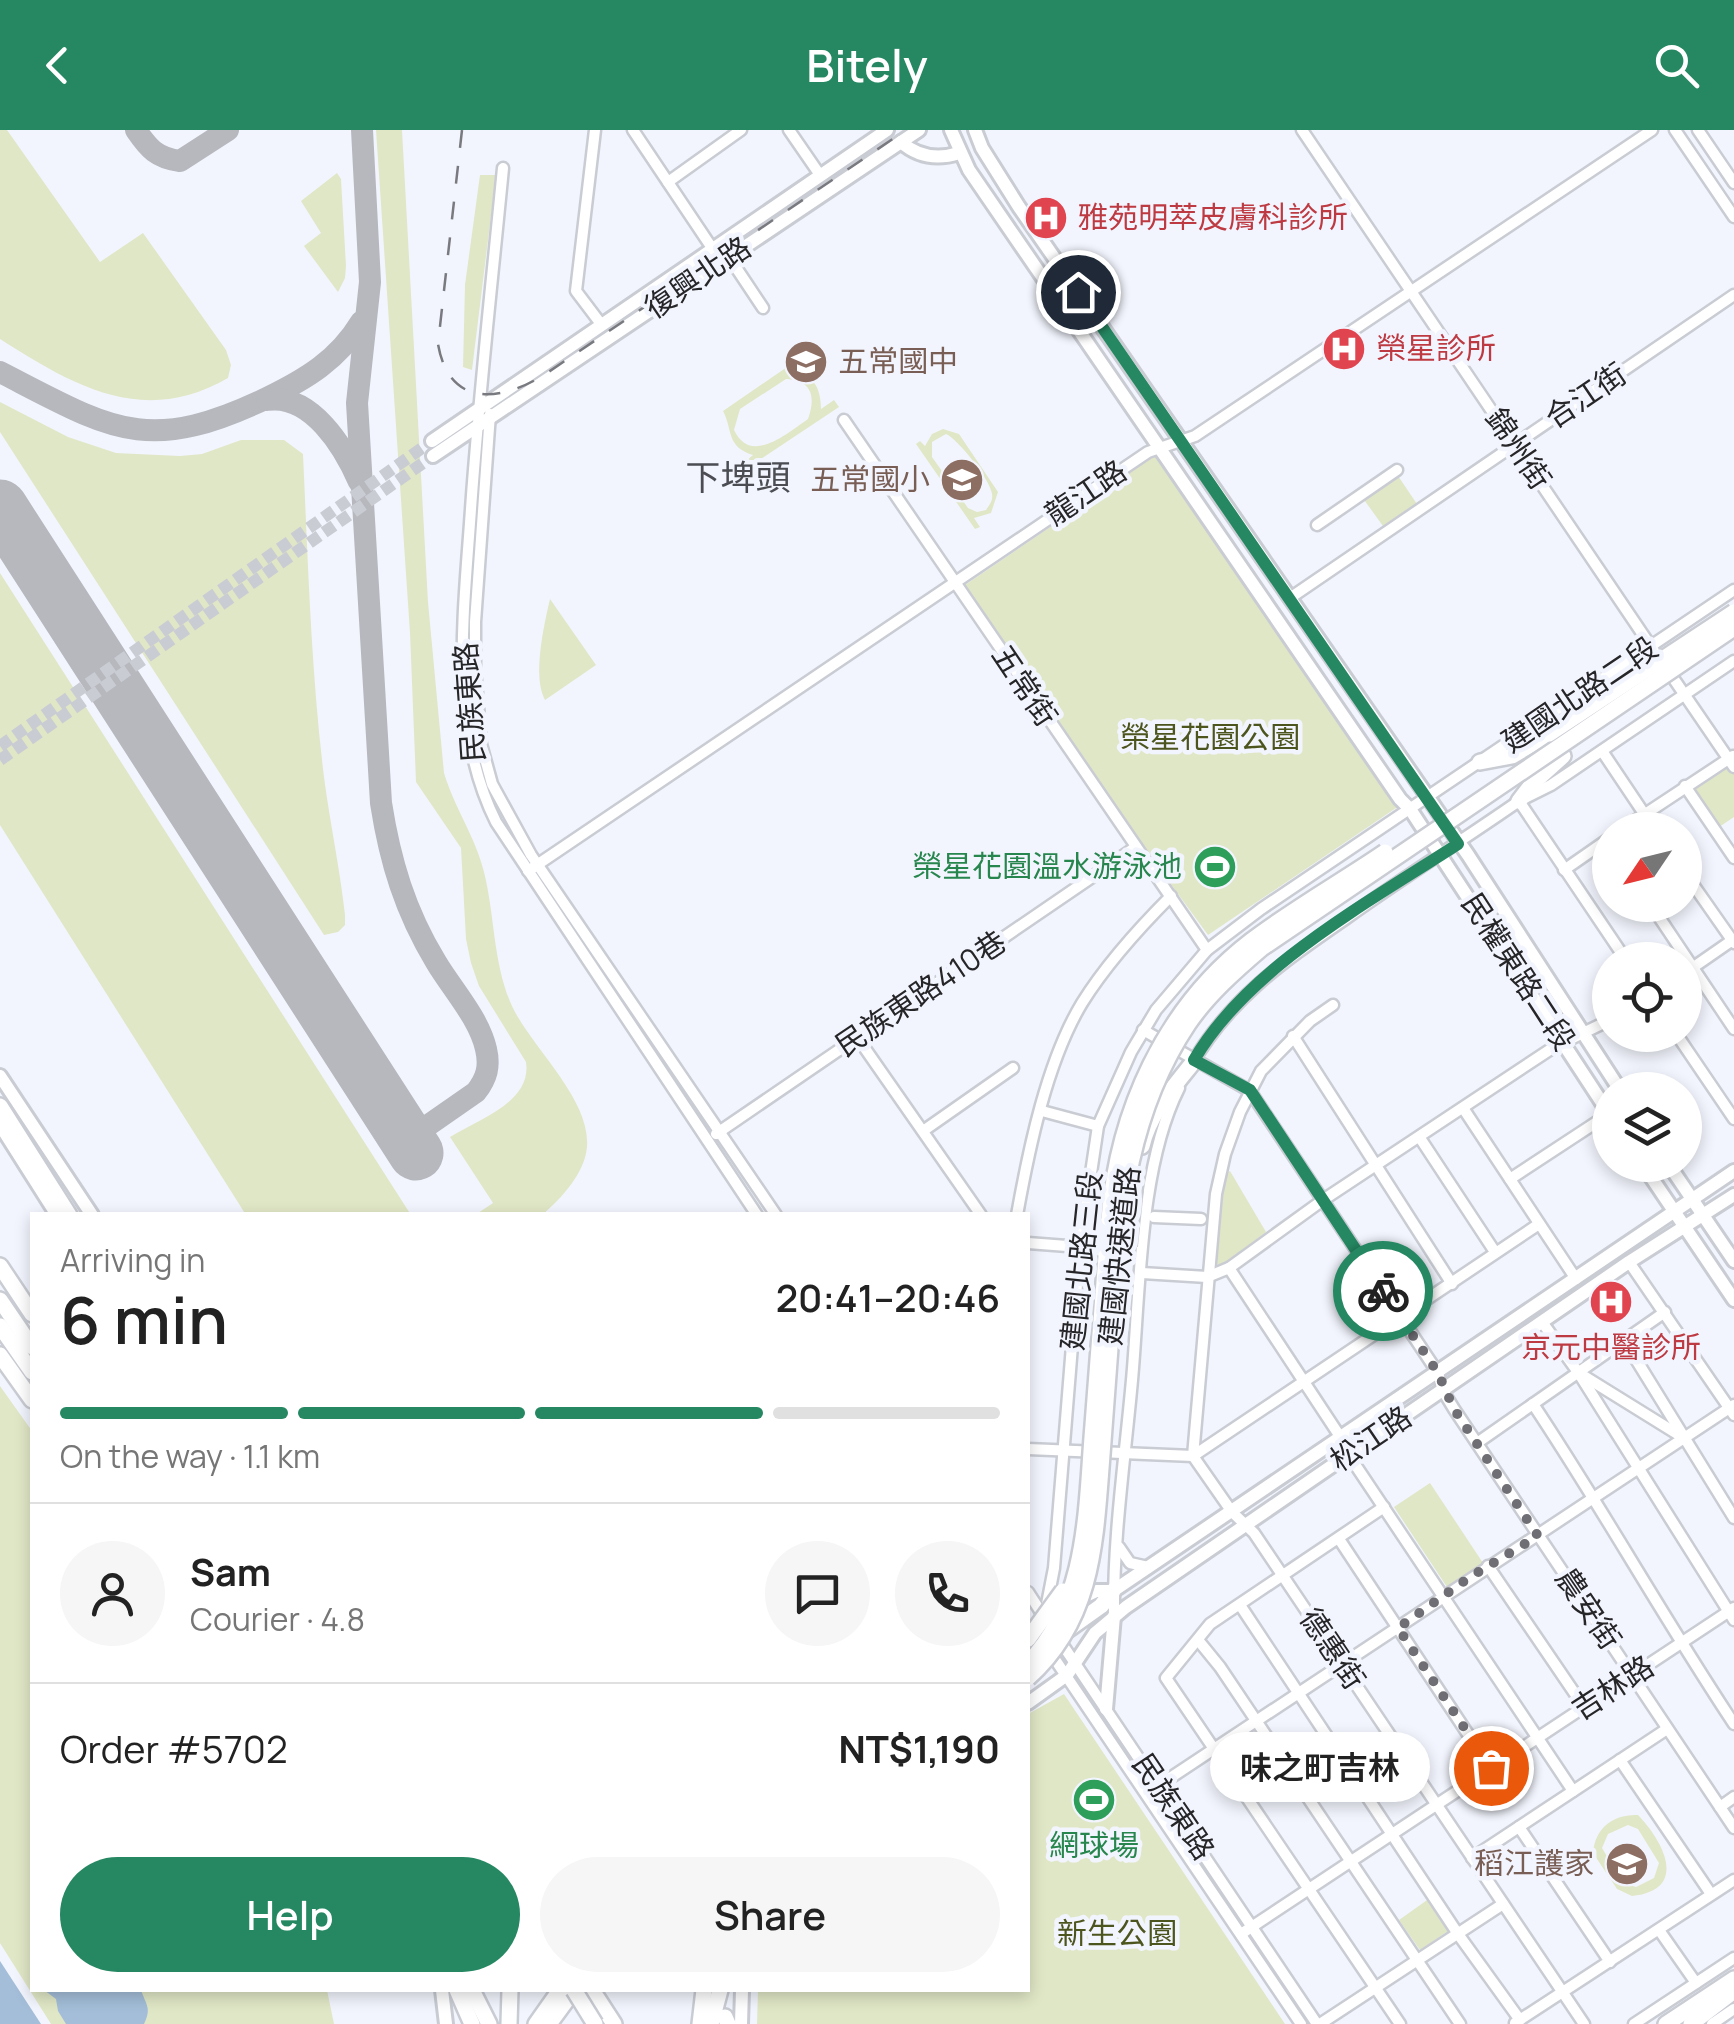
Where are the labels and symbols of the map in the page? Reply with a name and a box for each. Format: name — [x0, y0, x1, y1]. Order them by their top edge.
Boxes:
hospital icon: 雅苑明萃皮膚科診所 — [1023, 195, 1069, 241]
place label: 雅苑明萃皮膚科診所 — [1078, 196, 1348, 237]
street label: 復興北路 — [636, 226, 758, 327]
pin — [1036, 250, 1121, 335]
hospital icon: 榮星診所 — [1321, 326, 1367, 372]
place label: 榮星診所 — [1376, 327, 1496, 368]
school or university icon: 五常國中 — [783, 339, 829, 385]
place label: 五常國中 — [838, 340, 958, 381]
street label: 合江街 — [1536, 353, 1634, 437]
street label: 錦州街 — [1477, 399, 1561, 497]
street label: 龍江路 — [1036, 450, 1134, 534]
district label: 下埤頭 — [685, 453, 791, 501]
school or university icon: 五常國小 — [939, 457, 985, 503]
place label: 五常國小 — [810, 458, 930, 499]
street label: 建國北路二段 — [1493, 626, 1665, 761]
street label: 五常街 — [983, 636, 1067, 734]
street label: 民族東路 — [444, 641, 493, 763]
park label: 榮星花園公園 — [1120, 716, 1300, 757]
north arrow — [1592, 812, 1702, 922]
sports icon: 榮星花園溫水游泳池 — [1192, 844, 1238, 890]
place label: 榮星花園溫水游泳池 — [912, 845, 1182, 886]
street label: 民權東路二段 — [1453, 885, 1585, 1058]
street label: 民族東路410巷 — [827, 920, 1014, 1065]
street label: 建國快速道路 — [1089, 1164, 1148, 1347]
street label: 建國北路三段 — [1051, 1169, 1110, 1352]
courier — [1333, 1241, 1433, 1341]
hospital icon: 京元中醫診所 — [1588, 1279, 1634, 1325]
place label: 京元中醫診所 — [1521, 1326, 1701, 1367]
street label: 松江路 — [1321, 1396, 1419, 1480]
street label: 農安街 — [1547, 1559, 1631, 1657]
street label: 德惠街 — [1291, 1599, 1375, 1697]
street label: 吉林路 — [1563, 1645, 1661, 1728]
pin — [1449, 1726, 1534, 1811]
callout: 味之町吉林 — [1211, 1733, 1431, 1803]
street label: 民族東路 — [1124, 1745, 1225, 1867]
sports icon: 網球場 — [1071, 1777, 1117, 1823]
place label: 網球場 — [1049, 1824, 1139, 1865]
school or university icon: 稻江護家 — [1604, 1841, 1650, 1887]
place label: 稻江護家 — [1474, 1842, 1594, 1883]
park label: 新生公園 — [1057, 1912, 1177, 1953]

